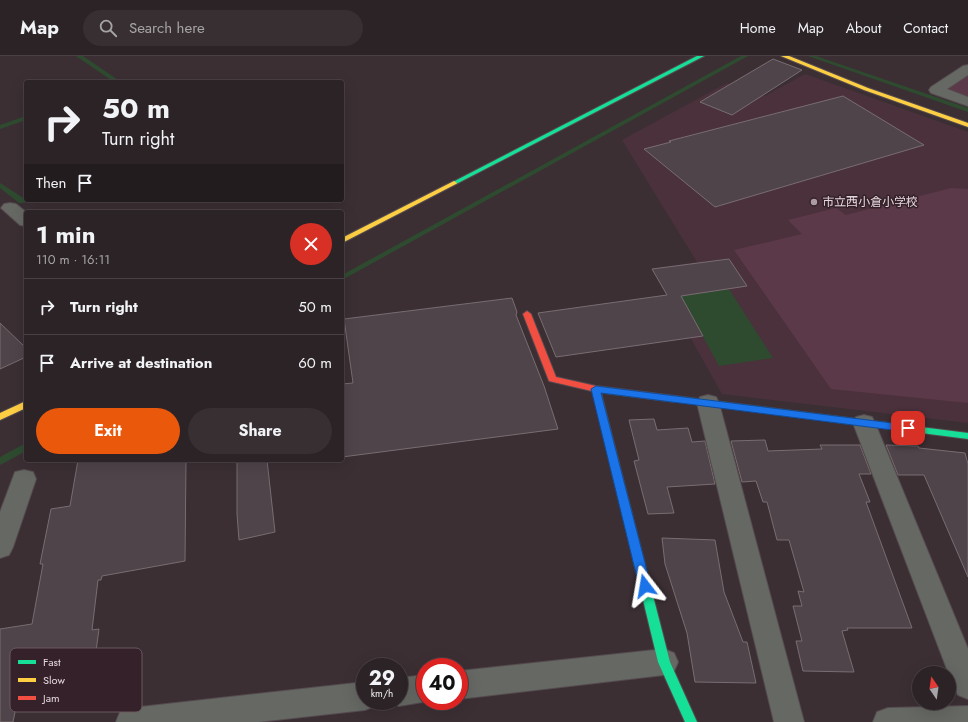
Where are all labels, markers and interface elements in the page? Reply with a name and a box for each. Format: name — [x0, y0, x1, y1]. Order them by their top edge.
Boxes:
search box — [83, 10, 363, 46]
text: Map — [20, 14, 59, 41]
icon: search — [97, 17, 119, 39]
text: Search here — [129, 17, 205, 39]
text: Home — [740, 18, 776, 38]
text: Map — [798, 18, 824, 38]
text: About — [846, 18, 881, 38]
text: Contact — [903, 18, 948, 38]
text: 50 m — [102, 88, 170, 129]
icon: right — [36, 96, 88, 148]
text: Turn right — [102, 126, 174, 152]
text: Then — [36, 172, 66, 194]
icon: arrive — [74, 172, 96, 194]
place label: 市立西小倉小学校 — [822, 193, 918, 211]
marker: 市立西小倉小学校 — [809, 197, 819, 207]
text: 1 min — [36, 217, 96, 252]
button: close — [290, 223, 332, 265]
text: 110 m · 16:11 — [36, 250, 110, 269]
icon: right — [36, 296, 58, 318]
text: Turn right — [70, 296, 138, 318]
text: 50 m — [298, 296, 332, 318]
icon: arrive — [36, 352, 58, 374]
text: Arrive at destination — [70, 352, 212, 374]
text: 60 m — [298, 352, 332, 374]
button: Exit — [36, 408, 180, 454]
button: Share — [188, 408, 332, 454]
pin — [891, 411, 925, 445]
icon: arrive — [897, 417, 919, 439]
position arrow — [624, 565, 666, 607]
legend — [10, 648, 142, 712]
text: Fast — [43, 654, 61, 670]
speed limit sign: 40 — [416, 658, 468, 710]
text: 29 — [369, 664, 395, 693]
north arrow — [912, 666, 956, 710]
map controls — [912, 666, 956, 710]
text: Slow — [43, 672, 65, 688]
text: km/h — [371, 686, 393, 701]
text: Jam — [41, 690, 60, 706]

